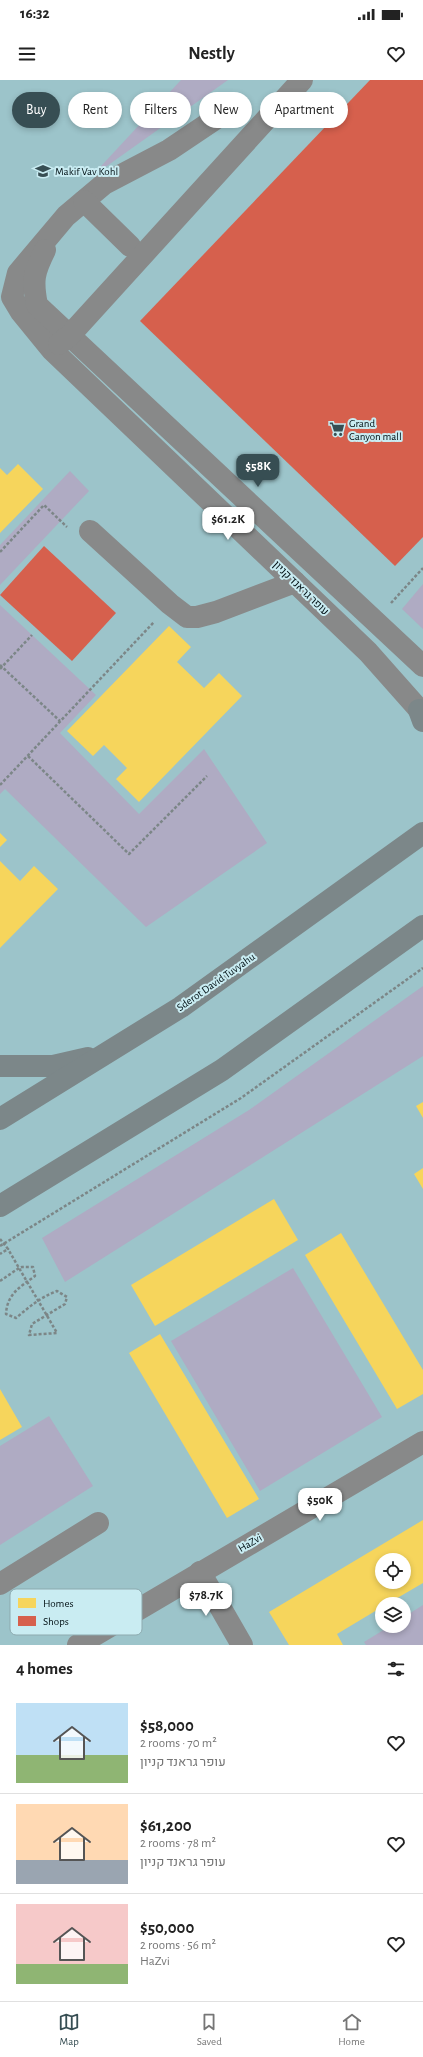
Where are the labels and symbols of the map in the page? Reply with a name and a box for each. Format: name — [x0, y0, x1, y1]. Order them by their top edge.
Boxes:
school or university icon: Makif Vav Kohl — [34, 162, 52, 180]
place label: Makif Vav Kohl — [55, 166, 118, 177]
place label: Grand Canyon mall — [349, 418, 402, 442]
supermarket icon: Grand Canyon mall — [328, 420, 346, 438]
pin: $58K — [234, 454, 282, 488]
pin: $61.2K — [195, 507, 261, 541]
street label: עופר גראנד קניון — [271, 559, 331, 617]
street label: Sderot David Tuvyahu — [175, 951, 257, 1013]
pin: $50K — [296, 1488, 344, 1522]
street label: HaZvi — [236, 1532, 264, 1554]
pin: $78.7K — [173, 1583, 239, 1617]
legend — [10, 1589, 142, 1635]
text: Homes — [43, 1598, 74, 1609]
text: Shops — [43, 1616, 69, 1627]

